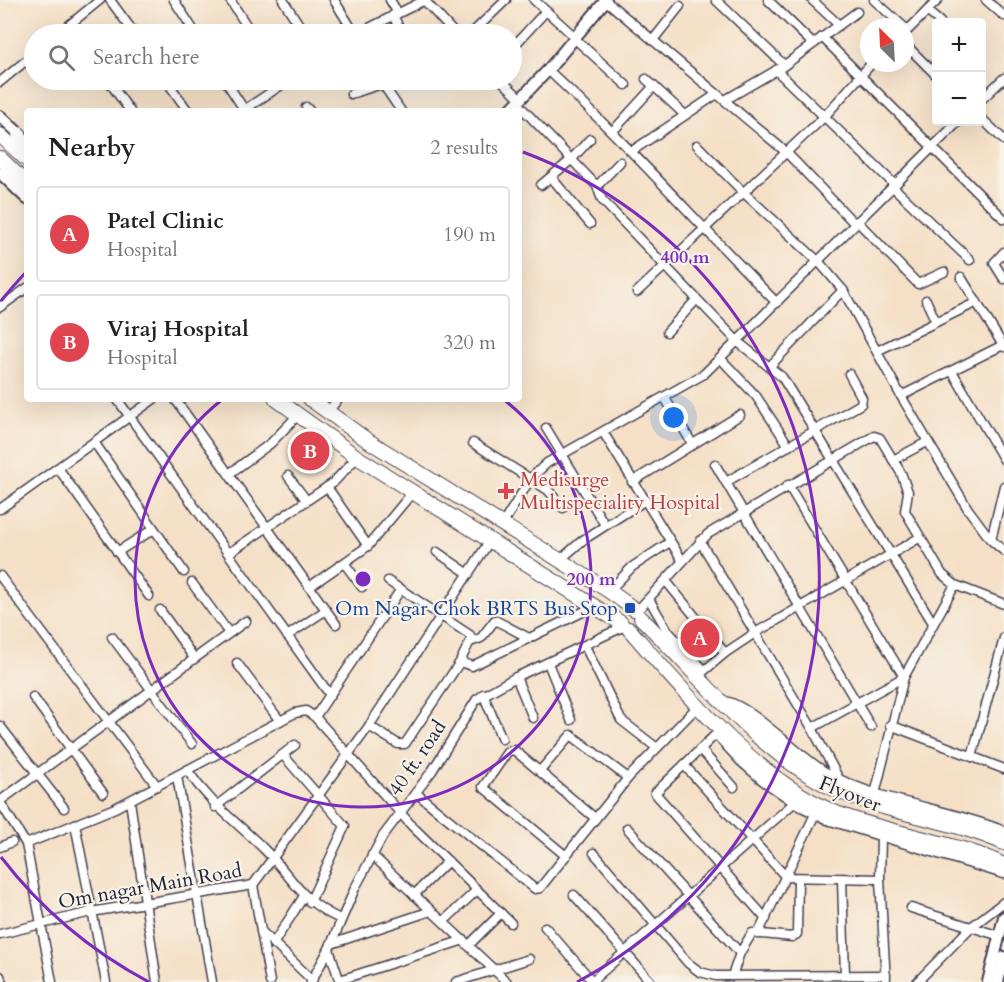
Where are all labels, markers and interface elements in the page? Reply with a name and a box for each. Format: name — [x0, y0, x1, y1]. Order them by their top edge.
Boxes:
north arrow — [860, 18, 914, 72]
map controls — [932, 18, 986, 126]
button: + — [932, 18, 986, 72]
search box — [24, 24, 522, 90]
icon: search — [45, 41, 78, 74]
text: Search here — [93, 42, 200, 72]
button: − — [932, 72, 986, 126]
text: Nearby — [48, 130, 136, 165]
text: 2 results — [430, 134, 498, 161]
text: Patel Clinic — [107, 206, 224, 236]
text: A — [62, 221, 77, 248]
text: 190 m — [443, 221, 496, 248]
text: Hospital — [107, 236, 178, 263]
text: 400 m — [660, 245, 710, 270]
text: Viraj Hospital — [107, 314, 249, 344]
text: B — [62, 329, 77, 356]
text: 320 m — [443, 329, 496, 356]
text: Hospital — [107, 344, 178, 371]
your location — [659, 403, 688, 432]
pin: B — [290, 428, 330, 474]
place label: Medisurge Multispeciality Hospital — [520, 466, 720, 516]
marker: Medisurge Multispeciality Hospital — [497, 482, 515, 500]
text: 200 m — [566, 567, 616, 592]
centre of rings — [353, 569, 373, 589]
place label: Om Nagar Chok BRTS Bus Stop — [335, 595, 618, 622]
marker: Om Nagar Chok BRTS Bus Stop — [623, 601, 637, 615]
pin: A — [680, 616, 720, 660]
street label: 40 ft. road — [382, 714, 452, 801]
street label: Flyover — [815, 769, 886, 819]
street label: Om nagar Main Road — [56, 857, 244, 915]

